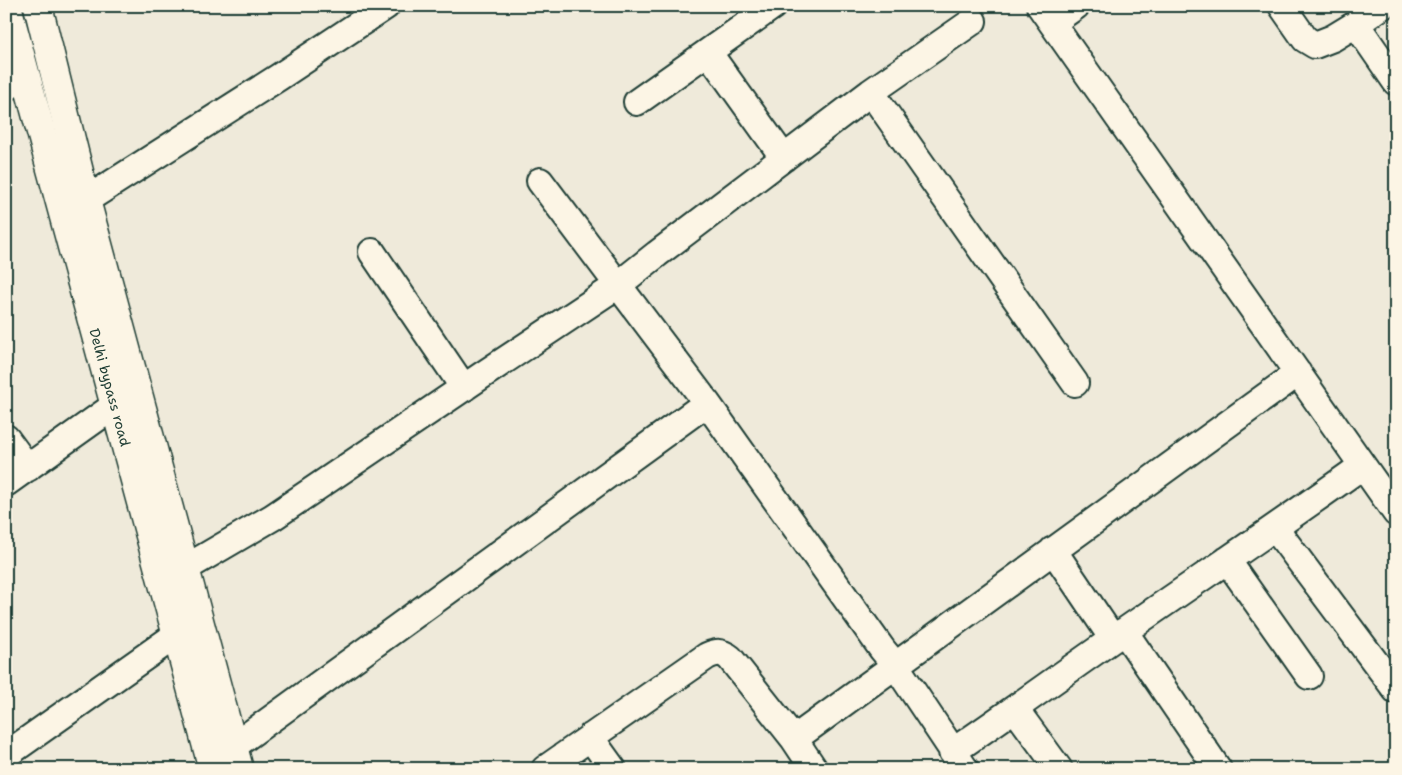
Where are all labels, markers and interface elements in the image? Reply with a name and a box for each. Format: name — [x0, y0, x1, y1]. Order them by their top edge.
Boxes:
street label: Delhi bypass road — [85, 326, 135, 448]

